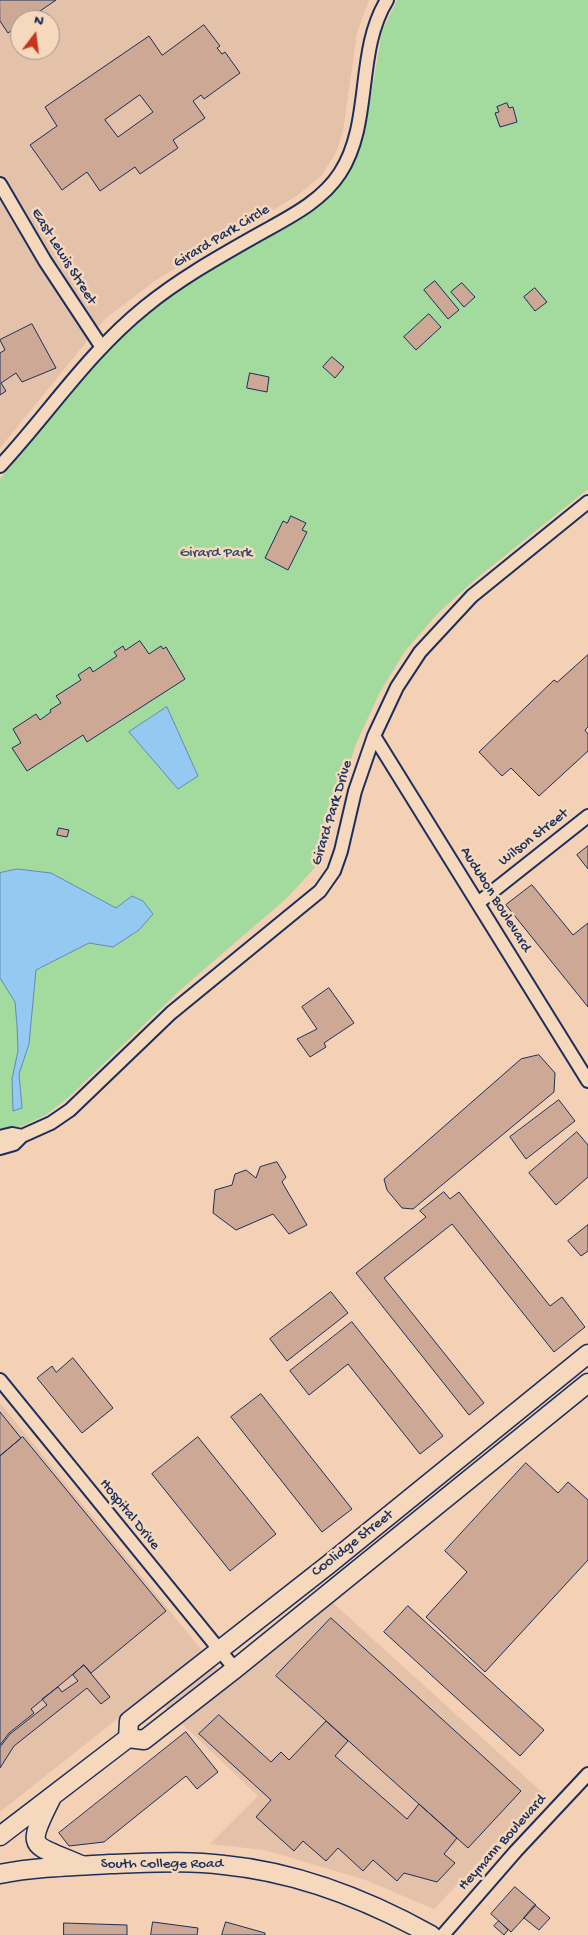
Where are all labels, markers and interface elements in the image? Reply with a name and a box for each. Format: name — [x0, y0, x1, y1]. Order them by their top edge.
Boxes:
north arrow — [10, 10, 60, 60]
text: N — [32, 12, 45, 30]
street label: Girard Park Circle — [171, 201, 273, 273]
street label: East Lewis Street — [26, 206, 100, 308]
park label: Girard Park — [180, 545, 252, 563]
street label: Girard Park Drive — [308, 758, 358, 868]
street label: Wilson Street — [496, 805, 572, 871]
street label: Audubon Boulevard — [455, 844, 535, 956]
street label: Hospital Drive — [95, 1476, 163, 1554]
street label: Coolidge Street — [309, 1506, 397, 1582]
street label: Heymann Boulevard — [455, 1791, 551, 1895]
street label: South College Road — [101, 1856, 223, 1874]

